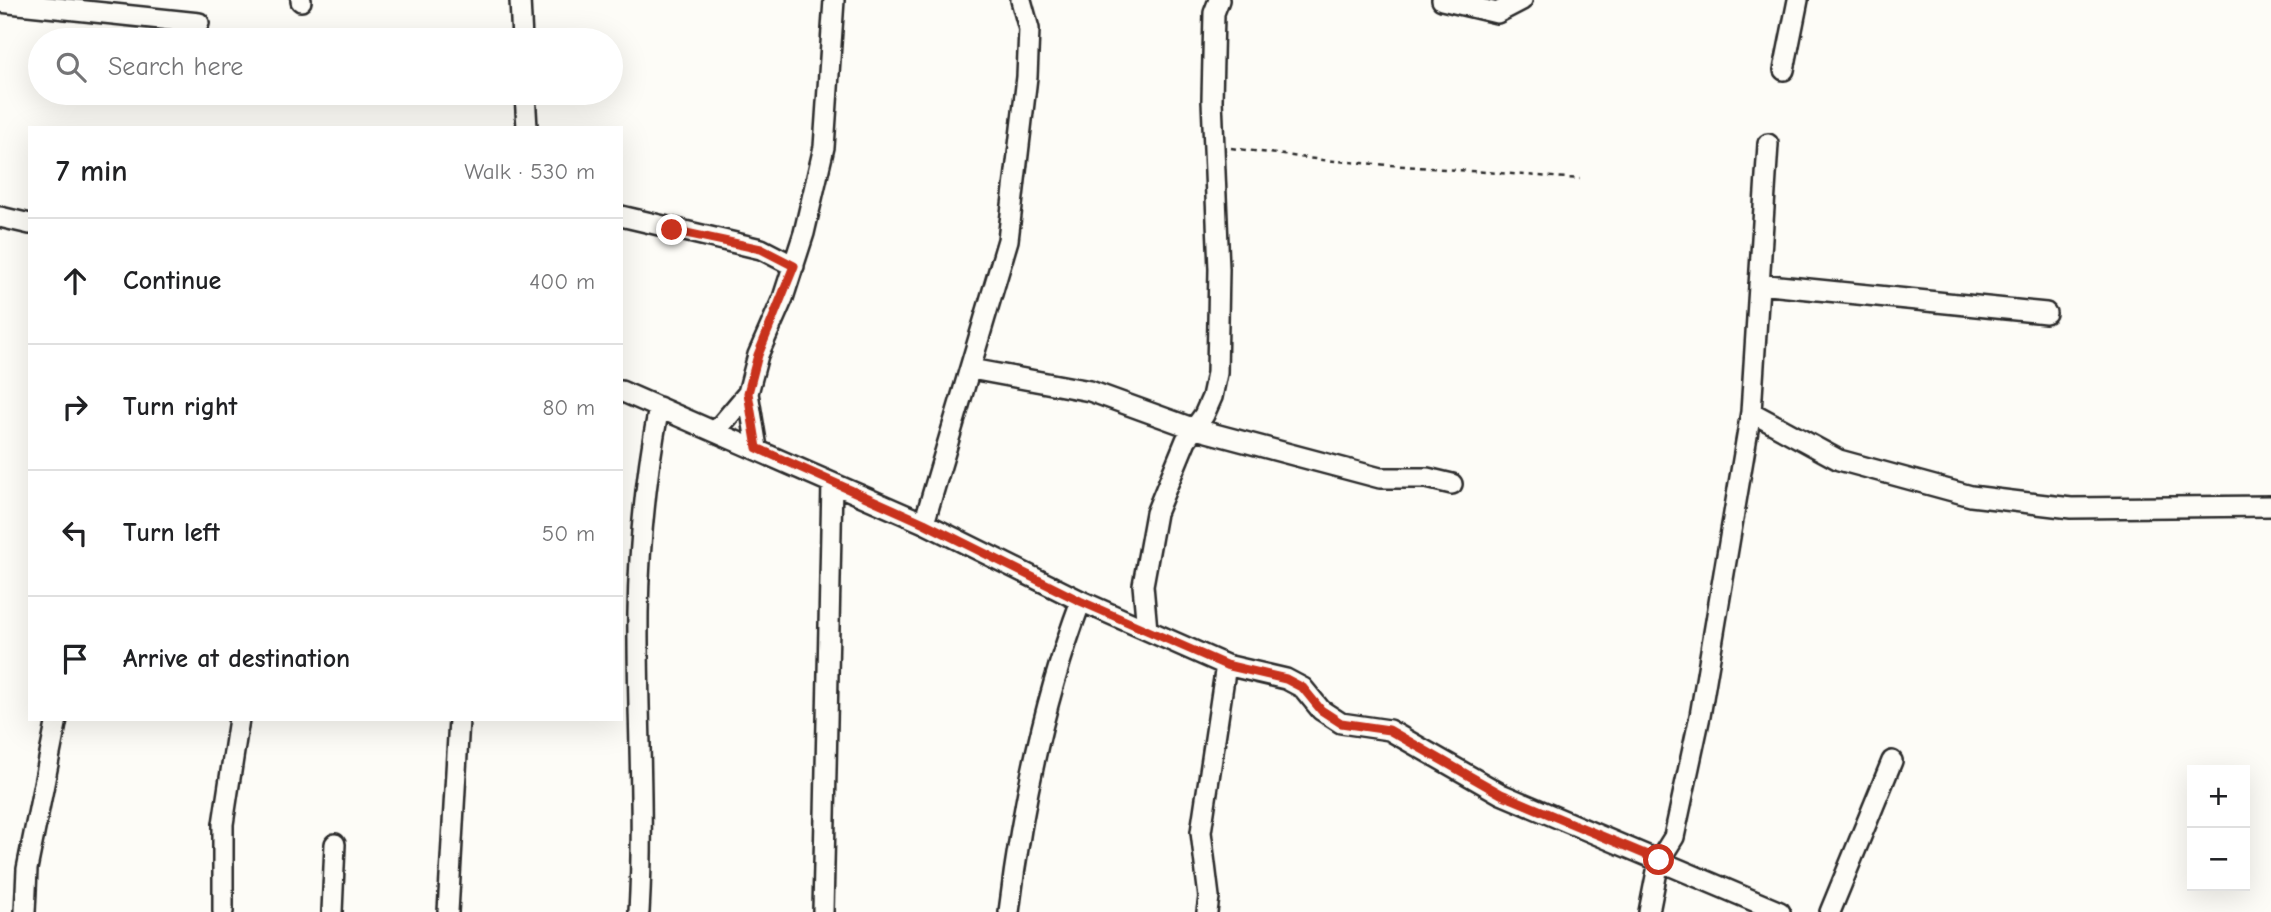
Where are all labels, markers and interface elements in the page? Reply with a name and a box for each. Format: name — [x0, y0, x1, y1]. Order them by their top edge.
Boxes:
search box — [28, 28, 623, 105]
icon: search — [52, 48, 90, 86]
text: Search here — [108, 52, 243, 82]
text: 7 min — [56, 154, 128, 189]
text: Walk · 530 m — [464, 158, 595, 185]
route end — [656, 214, 687, 245]
icon: ahead — [56, 262, 94, 300]
text: Continue — [123, 266, 221, 296]
text: 400 m — [529, 268, 595, 295]
icon: right — [56, 388, 94, 426]
text: Turn right — [123, 392, 237, 422]
text: 80 m — [542, 394, 595, 421]
icon: left — [56, 514, 94, 552]
text: Turn left — [123, 518, 220, 548]
text: 50 m — [542, 520, 595, 547]
icon: arrive — [56, 640, 94, 678]
text: Arrive at destination — [123, 644, 350, 674]
map controls — [2187, 765, 2250, 891]
button: + — [2187, 765, 2250, 828]
button: − — [2187, 828, 2250, 891]
route start — [1643, 844, 1674, 875]

